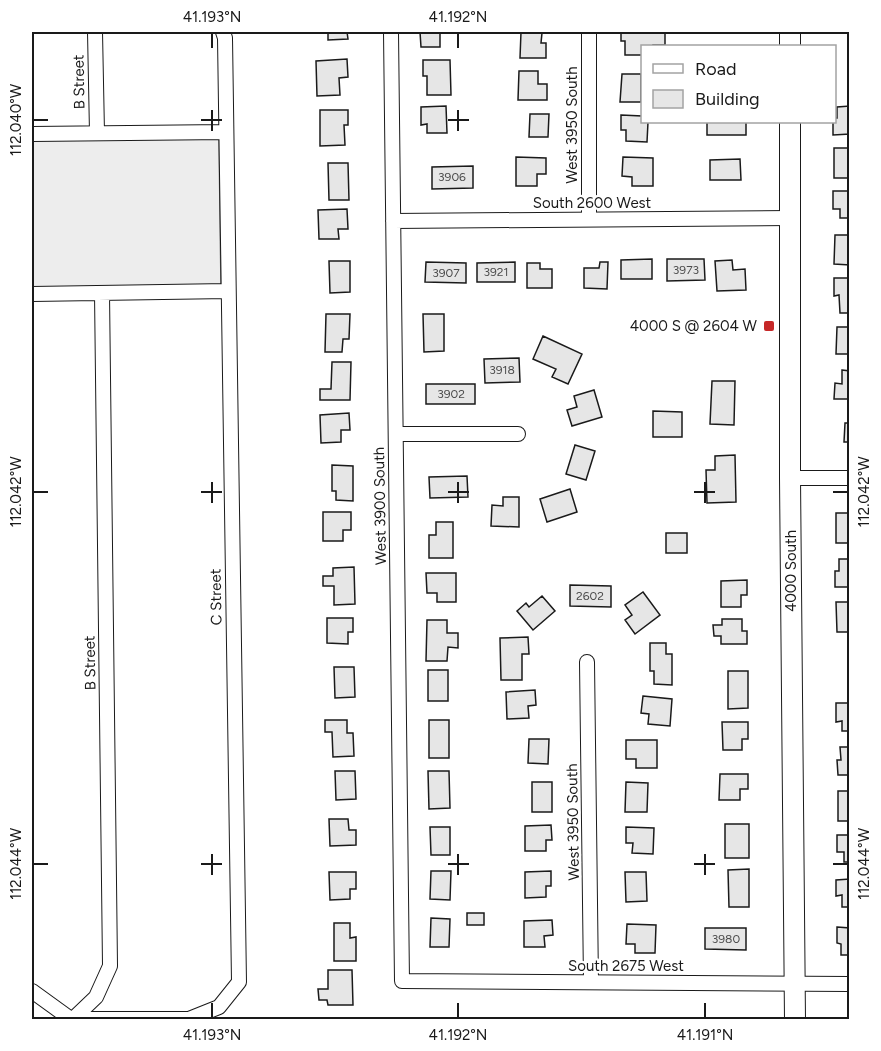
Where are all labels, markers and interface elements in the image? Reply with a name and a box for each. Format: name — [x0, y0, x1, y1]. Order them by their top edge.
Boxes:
text: 41.193°N — [183, 8, 241, 26]
text: 41.192°N — [429, 8, 487, 26]
legend — [641, 45, 836, 123]
street label: B Street — [70, 54, 88, 110]
text: Road — [695, 58, 736, 80]
street label: West 3950 South — [563, 66, 581, 184]
text: 112.040°W — [7, 83, 25, 156]
text: Building — [695, 88, 760, 110]
house number: 3906 — [438, 170, 466, 184]
street label: South 2600 West — [533, 194, 652, 212]
house number: 3973 — [673, 263, 699, 277]
house number: 3921 — [484, 265, 508, 279]
house number: 3907 — [432, 266, 460, 280]
place label: 4000 S @ 2604 W — [630, 317, 758, 335]
marker: 4000 S @ 2604 W — [762, 319, 776, 333]
house number: 3918 — [489, 363, 515, 377]
house number: 3902 — [437, 387, 465, 401]
street label: West 3900 South — [370, 447, 390, 565]
text: 112.042°W — [7, 456, 25, 528]
text: 112.042°W — [855, 456, 873, 528]
street label: 4000 South — [782, 530, 800, 612]
street label: C Street — [207, 568, 225, 625]
house number: 2602 — [576, 589, 604, 603]
street label: B Street — [81, 635, 99, 691]
street label: West 3950 South — [563, 763, 583, 881]
text: 112.044°W — [7, 827, 25, 900]
text: 112.044°W — [855, 827, 873, 900]
house number: 3980 — [712, 932, 740, 946]
street label: South 2675 West — [568, 957, 684, 975]
text: 41.193°N — [183, 1026, 241, 1044]
text: 41.192°N — [429, 1026, 487, 1044]
text: 41.191°N — [677, 1026, 733, 1044]

